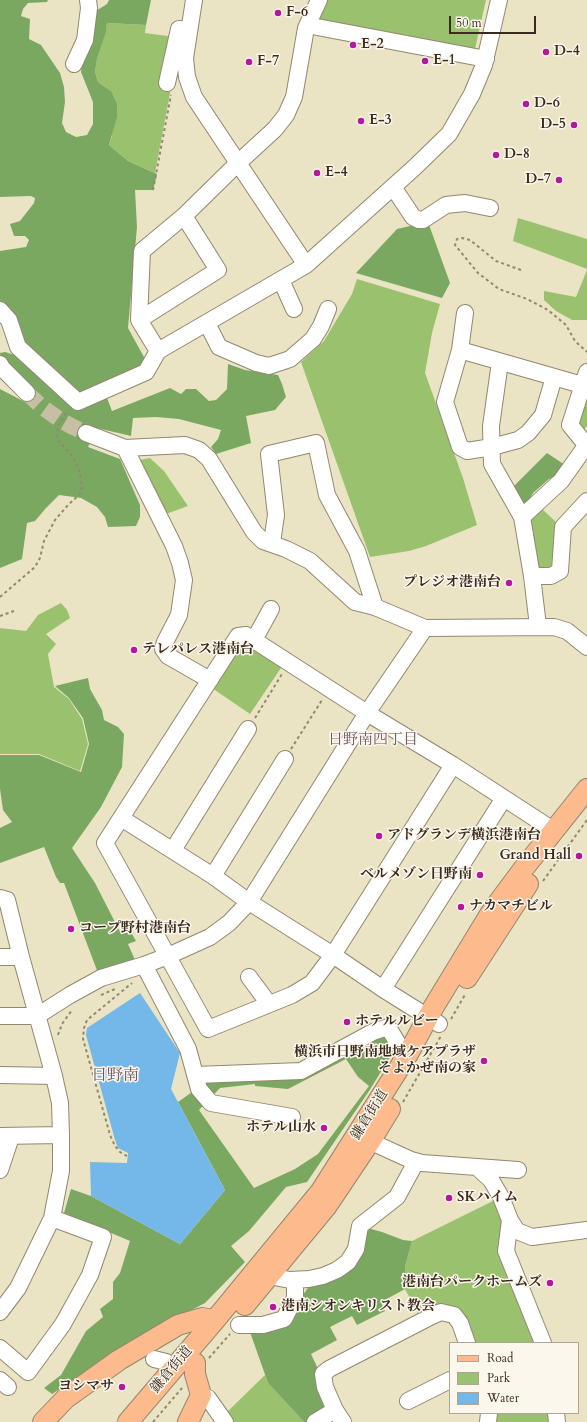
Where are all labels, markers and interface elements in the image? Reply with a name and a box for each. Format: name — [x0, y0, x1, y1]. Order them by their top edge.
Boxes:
place label: F-6 — [286, 5, 308, 21]
marker: F-6 — [273, 8, 283, 18]
scale bar — [451, 8, 538, 34]
text: 50 m — [456, 15, 482, 31]
place label: E-2 — [361, 37, 384, 53]
marker: E-2 — [348, 40, 358, 50]
place label: D-4 — [554, 44, 580, 60]
marker: D-4 — [541, 47, 551, 57]
place label: E-1 — [433, 53, 456, 69]
place label: F-7 — [257, 54, 279, 70]
marker: E-1 — [420, 56, 430, 66]
marker: F-7 — [244, 57, 254, 67]
place label: D-6 — [534, 96, 560, 112]
marker: D-6 — [521, 99, 531, 109]
place label: E-3 — [369, 113, 392, 129]
marker: E-3 — [356, 116, 366, 126]
place label: D-5 — [540, 117, 566, 133]
marker: D-5 — [569, 120, 579, 130]
place label: D-8 — [504, 147, 530, 163]
marker: D-8 — [491, 150, 501, 160]
place label: E-4 — [325, 165, 348, 181]
marker: E-4 — [312, 168, 322, 178]
place label: D-7 — [525, 172, 551, 188]
marker: D-7 — [554, 175, 564, 185]
place label: プレジオ港南台 — [403, 575, 501, 591]
marker: プレジオ港南台 — [504, 578, 514, 588]
place label: テレパレス港南台 — [142, 642, 254, 658]
marker: テレパレス港南台 — [129, 645, 139, 655]
district label: 日野南四丁目 — [328, 732, 418, 750]
place label: アドグランデ横浜港南台 — [387, 828, 541, 844]
marker: アドグランデ横浜港南台 — [374, 831, 384, 841]
place label: Grand Hall — [499, 848, 571, 864]
marker: Grand Hall — [574, 851, 584, 861]
place label: ベルメゾン日野南 — [360, 867, 472, 883]
marker: ベルメゾン日野南 — [475, 870, 485, 880]
place label: ナカマチビル — [469, 899, 553, 915]
marker: ナカマチビル — [456, 902, 466, 912]
place label: コープ野村港南台 — [79, 921, 191, 937]
marker: コープ野村港南台 — [66, 924, 76, 934]
place label: ホテルルビー — [355, 1014, 438, 1030]
marker: ホテルルビー — [342, 1017, 352, 1027]
place label: 横浜市日野南地域ケアプラザ そよかぜ南の家 — [294, 1045, 476, 1078]
marker: 横浜市日野南地域ケアプラザ そよかぜ南の家 — [479, 1056, 489, 1066]
district label: 日野南 — [91, 1066, 139, 1086]
street label: 鎌倉街道 — [348, 1087, 392, 1143]
place label: ホテル山水 — [246, 1120, 316, 1136]
marker: ホテル山水 — [319, 1123, 329, 1133]
place label: SKハイム — [457, 1190, 518, 1206]
marker: SKハイム — [444, 1193, 454, 1203]
place label: 港南台パークホームズ — [402, 1275, 542, 1291]
marker: 港南台パークホームズ — [545, 1278, 555, 1288]
place label: 港南シオンキリスト教会 — [281, 1299, 435, 1315]
marker: 港南シオンキリスト教会 — [268, 1302, 278, 1312]
legend — [449, 1342, 579, 1414]
street label: 鎌倉街道 — [148, 1343, 196, 1397]
text: Road — [487, 1350, 513, 1366]
text: Park — [487, 1370, 510, 1386]
place label: ヨシマサ — [58, 1379, 114, 1395]
marker: ヨシマサ — [117, 1382, 127, 1392]
text: Water — [487, 1390, 519, 1406]

